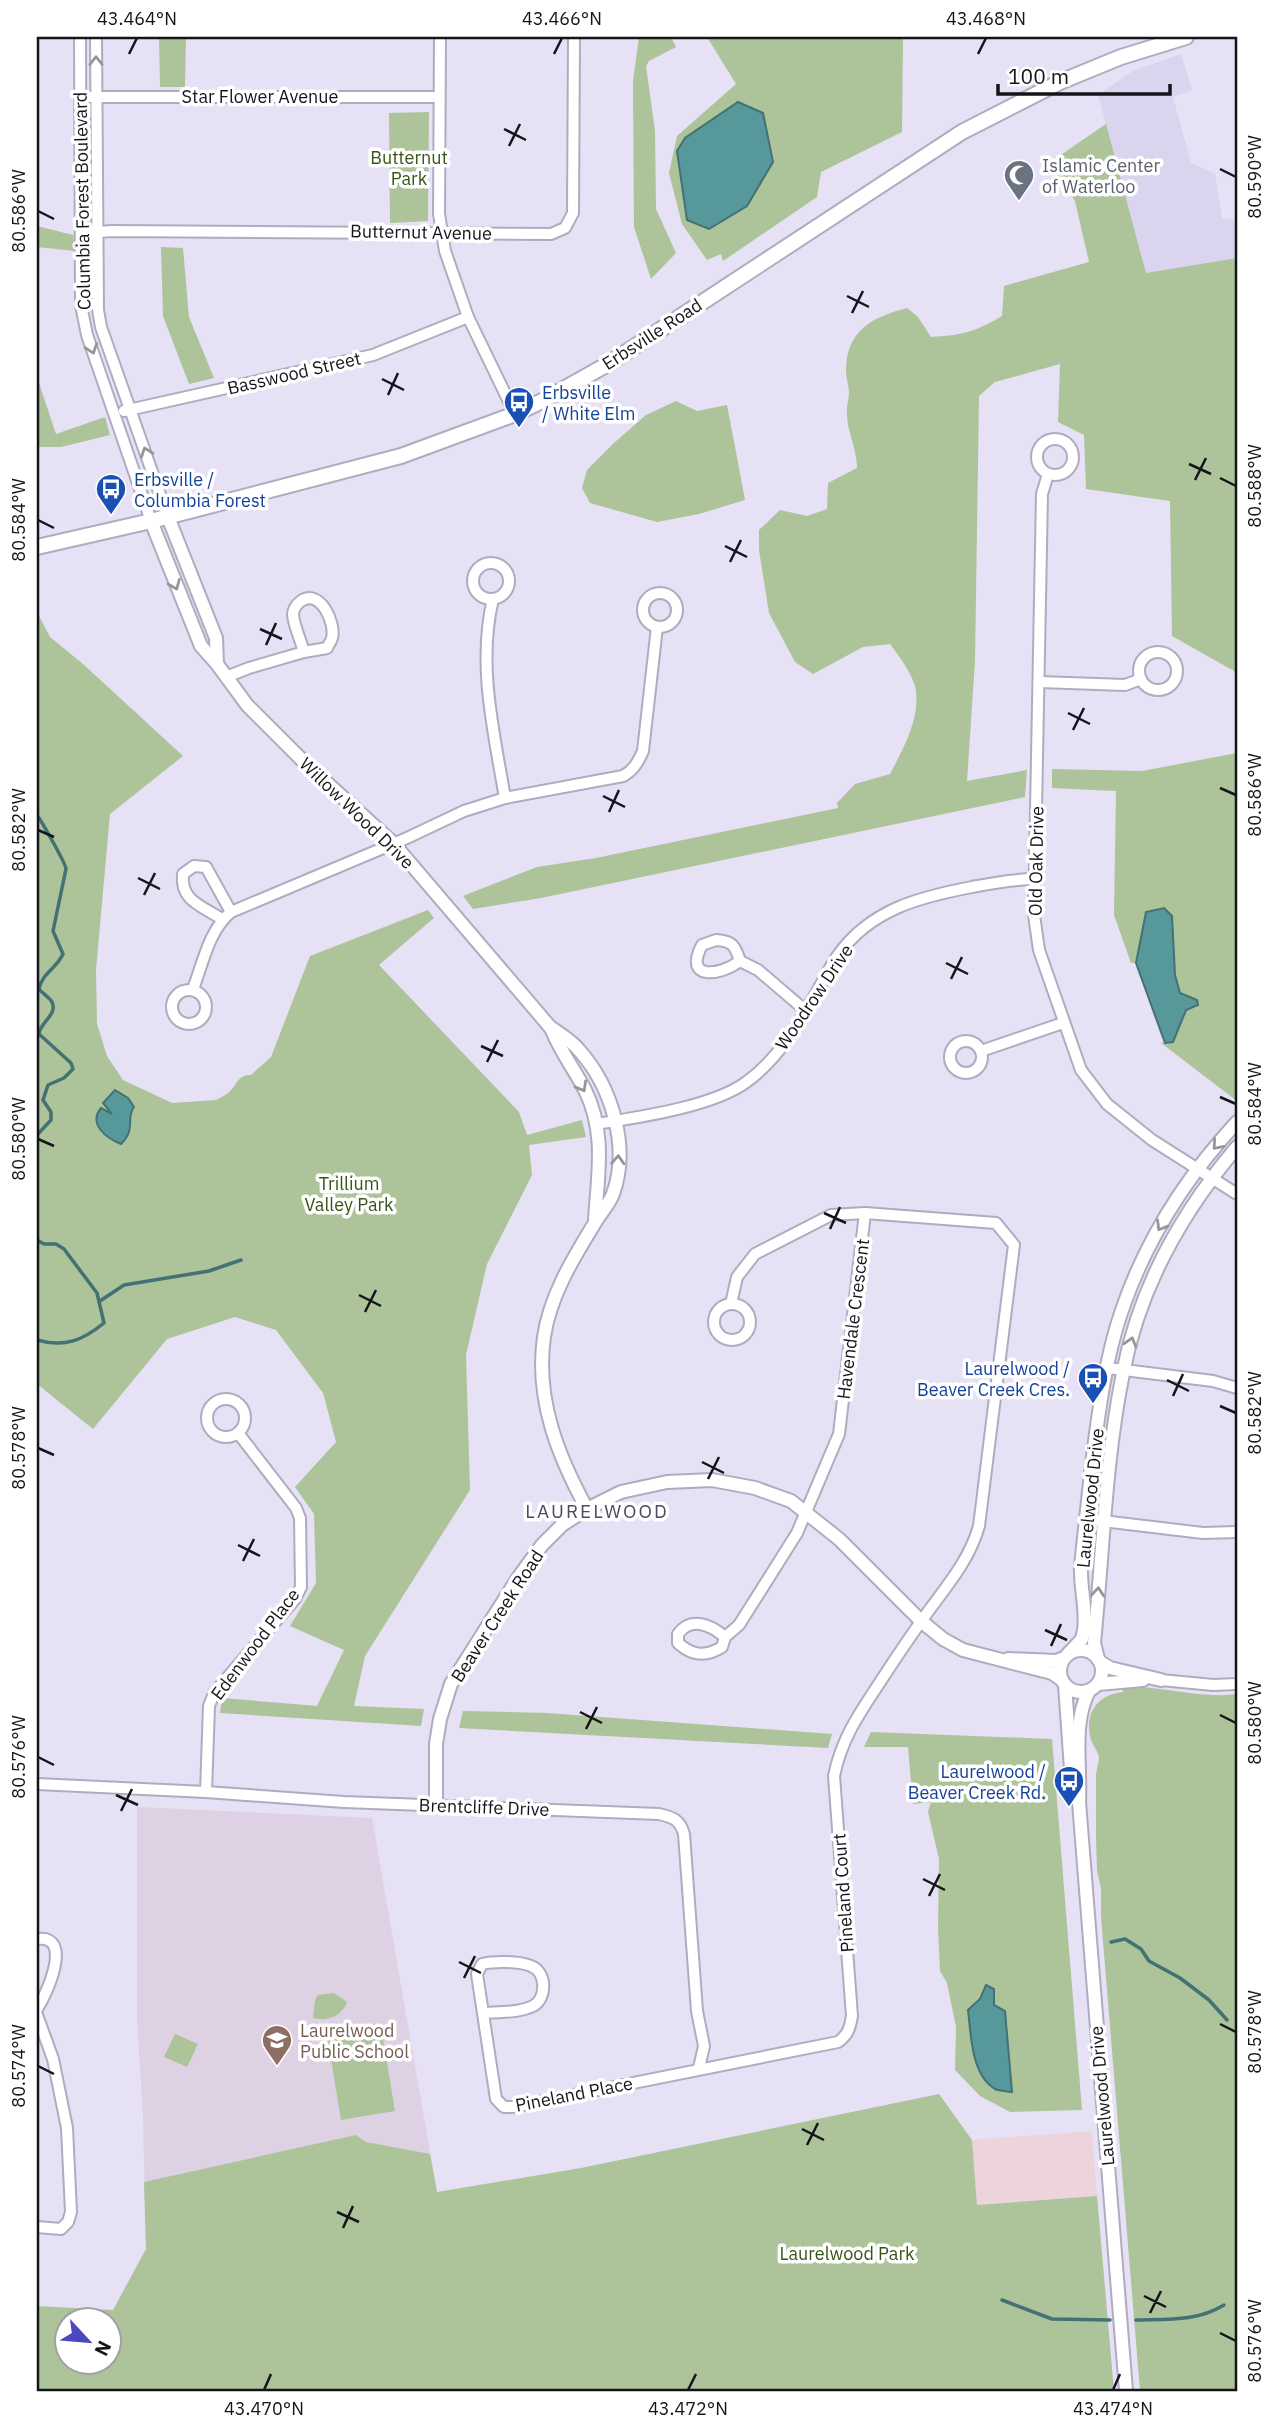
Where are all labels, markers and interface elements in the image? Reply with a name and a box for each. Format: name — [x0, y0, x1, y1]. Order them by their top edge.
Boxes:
text: 43.464°N — [97, 7, 177, 30]
text: 43.466°N — [522, 7, 602, 30]
text: 43.468°N — [946, 7, 1026, 30]
scale bar — [998, 52, 1169, 96]
one-way arrow — [88, 56, 104, 66]
text: 100 m — [1008, 62, 1069, 90]
street label: Star Flower Avenue — [182, 85, 338, 108]
street label: Columbia Forest Boulevard — [69, 92, 95, 310]
text: 80.590°W — [1243, 135, 1266, 219]
park label: Butternut Park — [370, 146, 448, 190]
place label: Islamic Center of Waterloo — [1042, 154, 1160, 198]
mosque icon: Islamic Center of Waterloo — [1002, 158, 1036, 202]
text: 80.586°W — [7, 169, 30, 253]
street label: Butternut Avenue — [350, 219, 492, 245]
street label: Erbsville Road — [598, 293, 706, 375]
one-way arrow — [84, 342, 98, 354]
street label: Basswood Street — [225, 346, 363, 400]
place label: Erbsville / White Elm — [542, 381, 635, 425]
bus stop icon: Erbsville / White Elm — [502, 385, 536, 429]
text: 80.588°W — [1243, 444, 1266, 528]
one-way arrow — [140, 447, 154, 459]
place label: Erbsville / Columbia Forest — [134, 468, 266, 512]
bus stop icon: Erbsville / Columbia Forest — [94, 472, 128, 516]
text: 80.584°W — [7, 478, 30, 562]
one-way arrow — [167, 578, 181, 590]
street label: Willow Wood Drive — [295, 752, 419, 874]
text: 80.586°W — [1243, 753, 1266, 837]
text: 80.582°W — [7, 788, 30, 872]
street label: Old Oak Drive — [1024, 806, 1048, 916]
street label: Woodrow Drive — [770, 940, 858, 1054]
text: 80.584°W — [1243, 1062, 1266, 1146]
one-way arrow — [574, 1080, 587, 1093]
text: 80.580°W — [7, 1097, 30, 1181]
one-way arrow — [1213, 1137, 1225, 1150]
one-way arrow — [610, 1154, 625, 1165]
park label: Trillium Valley Park — [304, 1172, 394, 1216]
one-way arrow — [1156, 1218, 1169, 1231]
street label: Havendale Crescent — [832, 1237, 874, 1401]
one-way arrow — [1123, 1336, 1137, 1348]
place label: Laurelwood / Beaver Creek Cres. — [917, 1357, 1070, 1401]
bus stop icon: Laurelwood / Beaver Creek Cres. — [1076, 1361, 1110, 1405]
text: 80.582°W — [1243, 1371, 1266, 1455]
text: 80.578°W — [7, 1406, 30, 1490]
street label: Laurelwood Drive — [1071, 1427, 1109, 1569]
district label: LAURELWOOD — [525, 1499, 669, 1523]
street label: Beaver Creek Road — [446, 1546, 548, 1686]
street label: Edenwood Place — [206, 1584, 304, 1704]
one-way arrow — [1090, 1586, 1105, 1597]
text: 80.580°W — [1243, 1681, 1266, 1765]
text: 80.576°W — [7, 1715, 30, 1799]
place label: Laurelwood / Beaver Creek Rd. — [908, 1760, 1046, 1804]
bus stop icon: Laurelwood / Beaver Creek Rd. — [1052, 1764, 1086, 1808]
street label: Brentcliffe Drive — [418, 1793, 550, 1821]
street label: Pineland Court — [827, 1833, 859, 1953]
text: 80.578°W — [1243, 1990, 1266, 2074]
place label: Laurelwood Public School — [300, 2019, 409, 2063]
school or university icon: Laurelwood Public School — [260, 2023, 294, 2067]
text: 80.574°W — [7, 2024, 30, 2108]
street label: Laurelwood Drive — [1084, 2025, 1120, 2167]
street label: Pineland Place — [513, 2071, 635, 2117]
park label: Laurelwood Park — [779, 2242, 915, 2265]
text: 80.576°W — [1243, 2299, 1266, 2383]
north arrow — [52, 2306, 122, 2376]
text: N — [89, 2337, 117, 2360]
text: 43.470°N — [224, 2397, 304, 2420]
text: 43.472°N — [648, 2397, 728, 2420]
text: 43.474°N — [1073, 2397, 1153, 2420]

